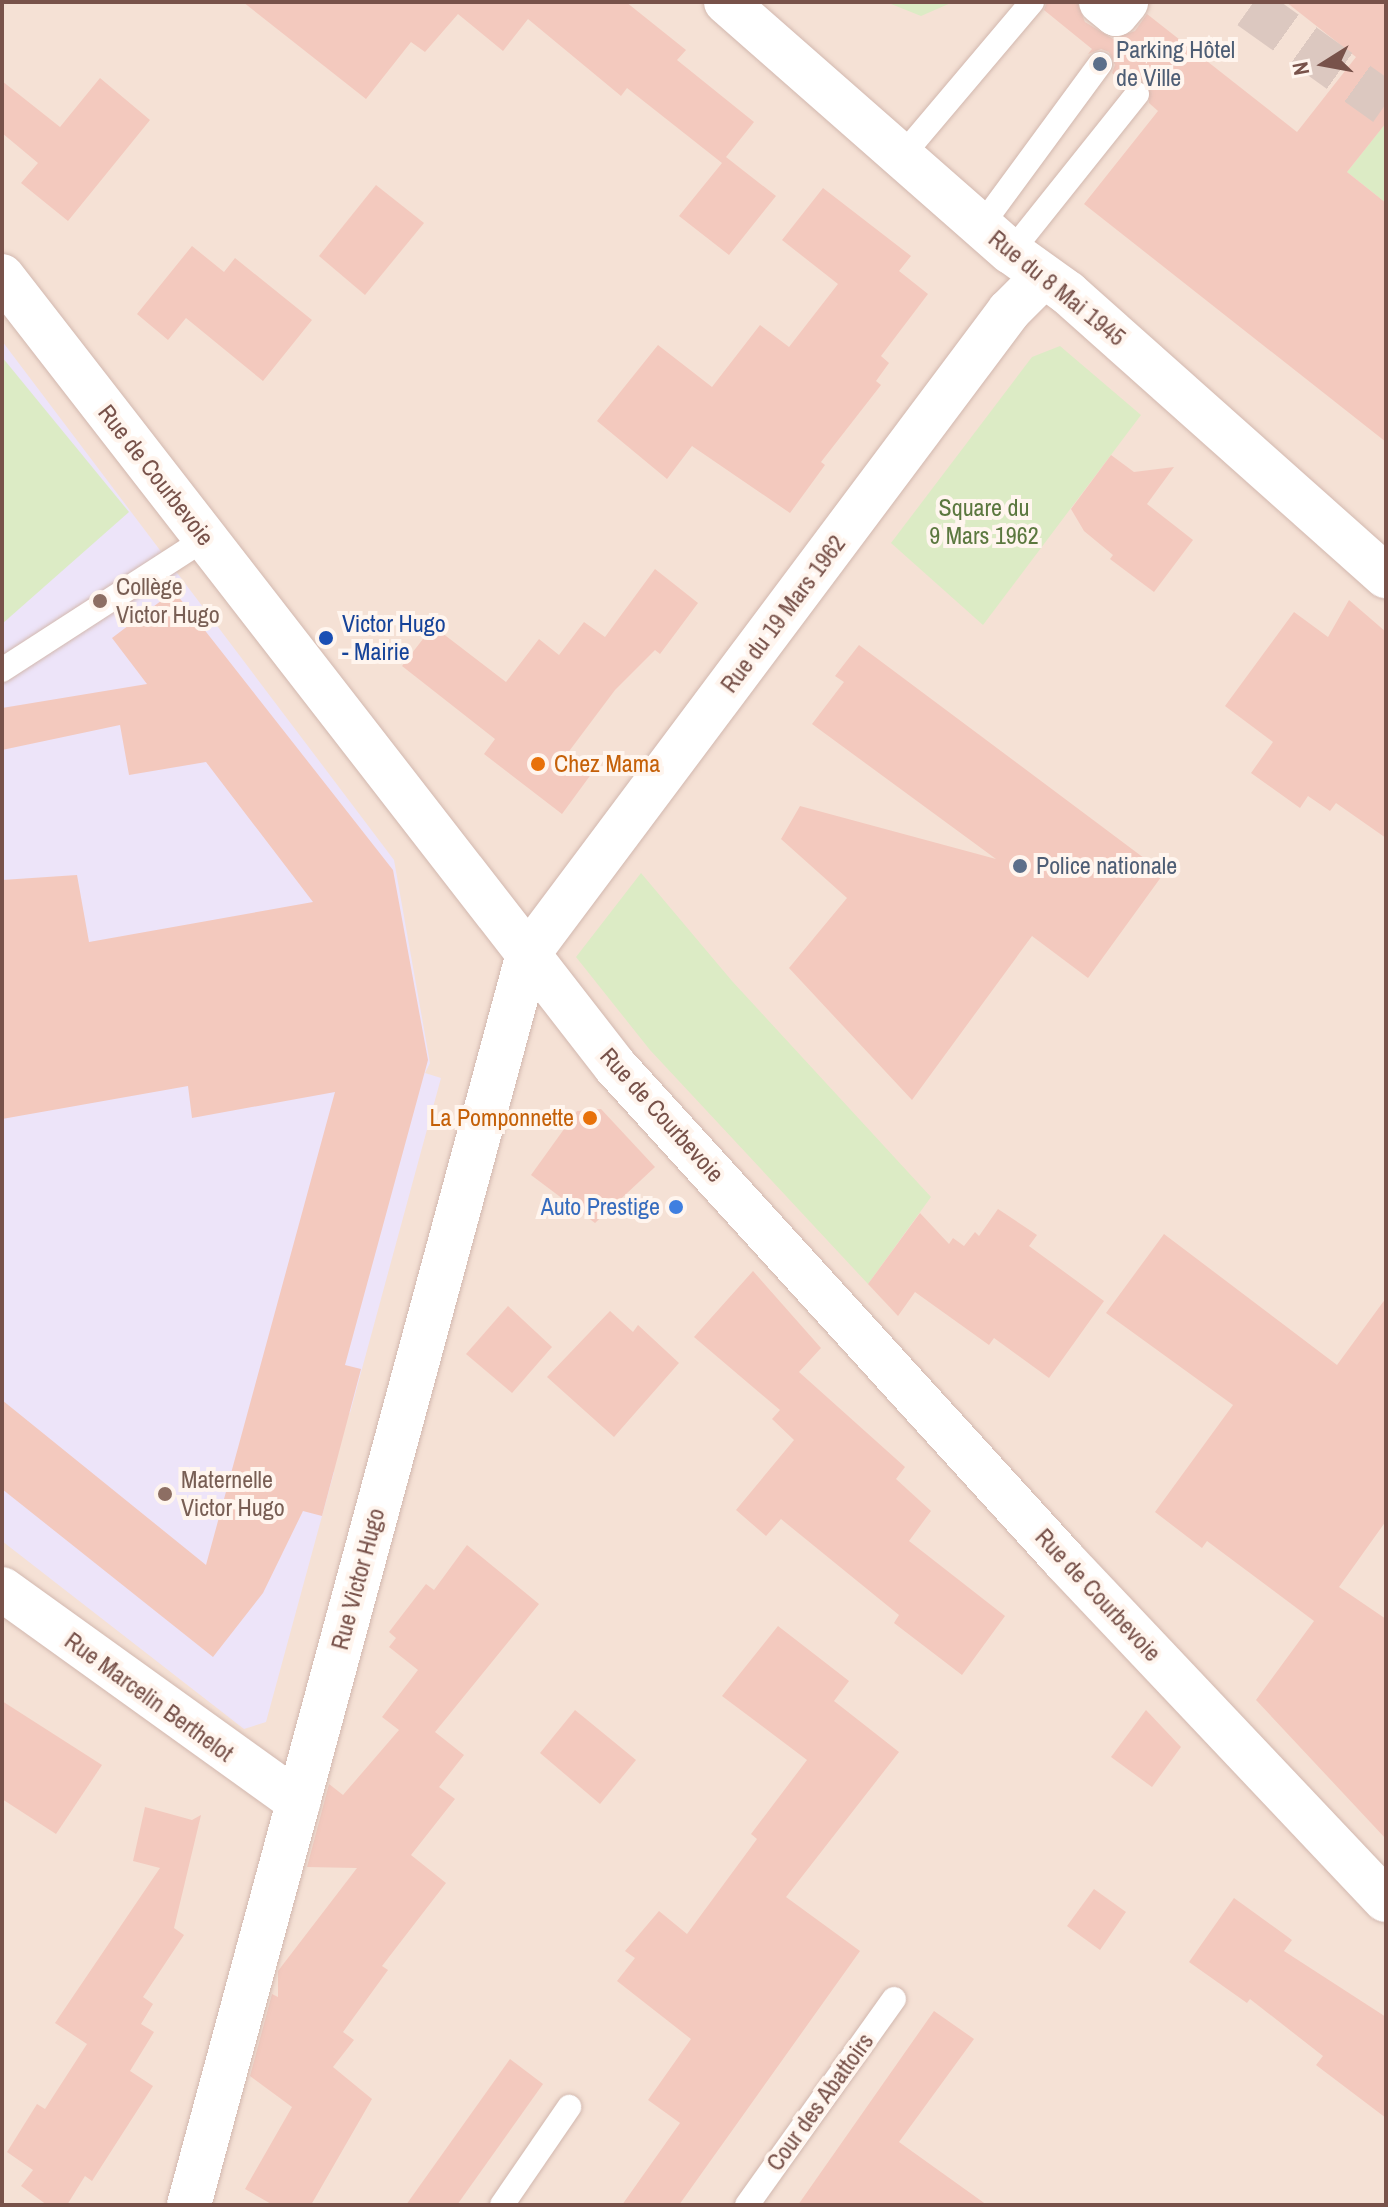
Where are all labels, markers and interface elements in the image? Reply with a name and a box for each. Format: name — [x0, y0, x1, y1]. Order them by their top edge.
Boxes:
north arrow — [1284, 24, 1364, 104]
place label: Parking Hôtel de Ville — [1116, 36, 1235, 92]
marker: Parking Hôtel de Ville — [1091, 55, 1109, 73]
text: N — [1284, 59, 1316, 78]
street label: Rue du 8 Mai 1945 — [983, 224, 1131, 352]
street label: Rue de Courbevoie — [92, 399, 220, 551]
park label: Square du 9 Mars 1962 — [929, 494, 1039, 550]
street label: Rue du 19 Mars 1962 — [715, 530, 851, 698]
place label: Collège Victor Hugo — [116, 573, 220, 629]
marker: Collège Victor Hugo — [91, 592, 109, 610]
place label: Victor Hugo - Mairie — [342, 610, 446, 666]
marker: Victor Hugo - Mairie — [317, 629, 335, 647]
place label: Chez Mama — [554, 750, 660, 778]
marker: Chez Mama — [529, 755, 547, 773]
place label: Police nationale — [1036, 852, 1177, 880]
marker: Police nationale — [1011, 857, 1029, 875]
street label: Rue de Courbevoie — [594, 1042, 730, 1188]
place label: La Pomponnette — [430, 1104, 574, 1132]
marker: La Pomponnette — [581, 1109, 599, 1127]
place label: Auto Prestige — [541, 1193, 660, 1221]
marker: Auto Prestige — [667, 1198, 685, 1216]
place label: Maternelle Victor Hugo — [181, 1466, 285, 1522]
marker: Maternelle Victor Hugo — [156, 1485, 174, 1503]
street label: Rue Victor Hugo — [325, 1505, 391, 1653]
street label: Rue de Courbevoie — [1029, 1523, 1167, 1667]
street label: Rue Marcelin Berthelot — [59, 1626, 239, 1768]
street label: Cour des Abattoirs — [760, 2027, 880, 2177]

